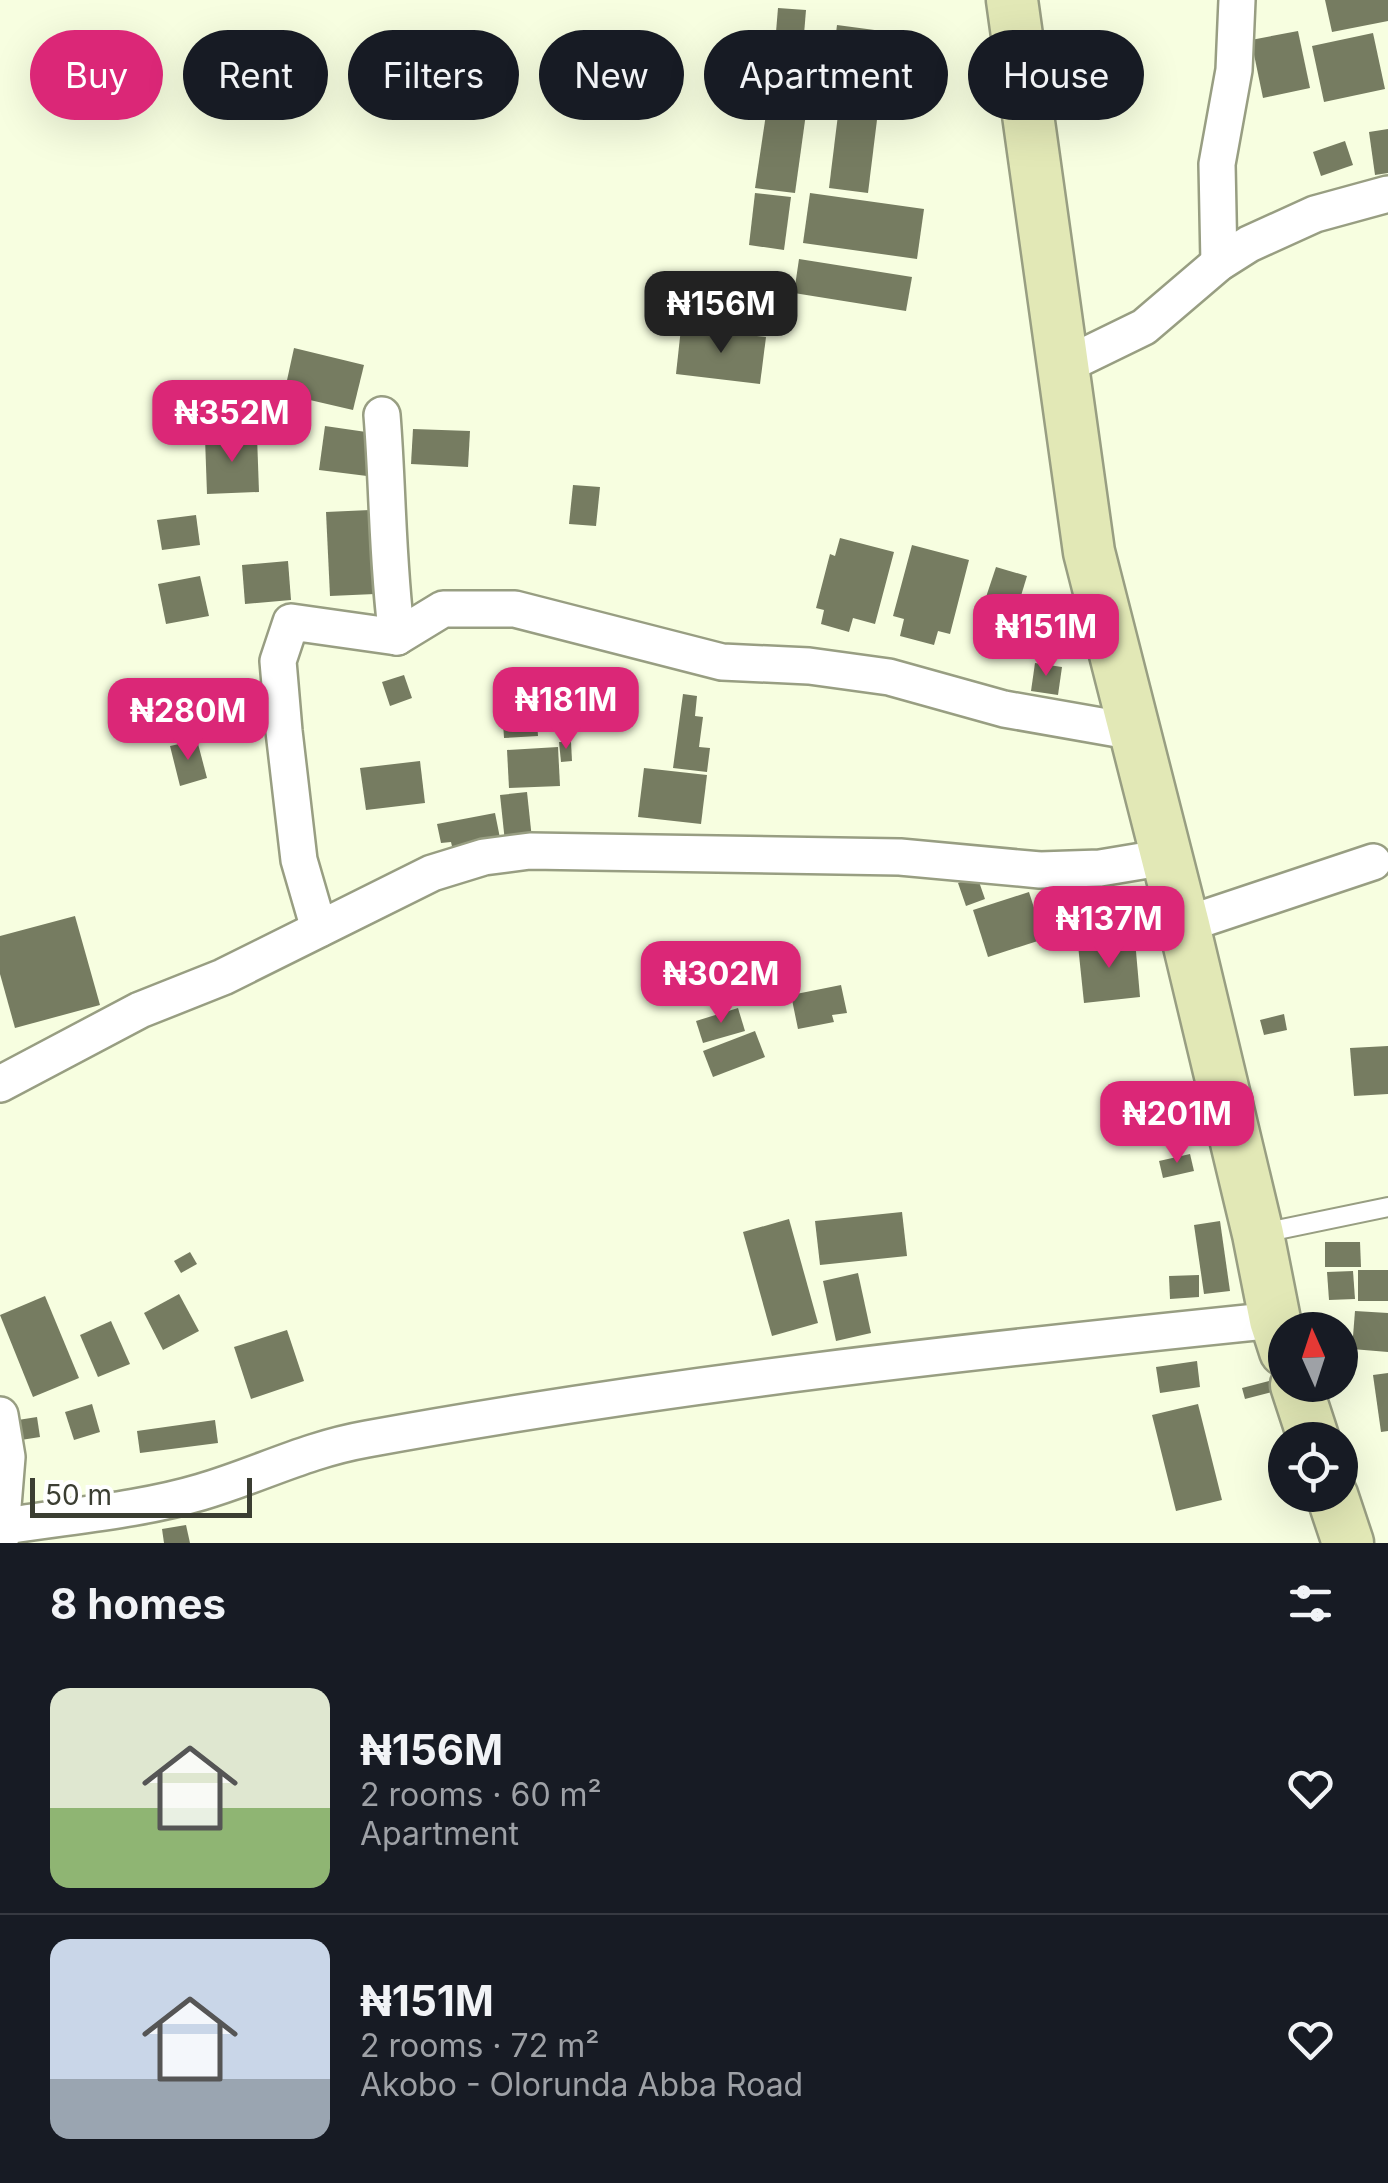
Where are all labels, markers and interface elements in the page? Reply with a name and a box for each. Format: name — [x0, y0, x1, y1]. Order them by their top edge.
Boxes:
chip: Buy — [30, 30, 163, 120]
chip: Rent — [183, 30, 328, 120]
chip: Filters — [348, 30, 519, 120]
chip: New — [539, 30, 684, 120]
chip: Apartment — [704, 30, 948, 120]
chip: House — [968, 30, 1144, 120]
pin: ₦156M — [651, 271, 791, 356]
text: ₦156M — [666, 284, 776, 323]
pin: ₦352M — [162, 380, 302, 465]
text: ₦352M — [174, 393, 290, 432]
pin: ₦151M — [976, 594, 1116, 679]
text: ₦151M — [995, 607, 1097, 646]
pin: ₦181M — [496, 667, 636, 752]
pin: ₦280M — [118, 678, 258, 763]
text: ₦181M — [515, 680, 617, 719]
text: ₦280M — [130, 691, 246, 730]
pin: ₦137M — [1039, 886, 1179, 971]
text: ₦137M — [1055, 899, 1163, 938]
pin: ₦302M — [651, 941, 791, 1026]
text: ₦302M — [663, 954, 779, 993]
pin: ₦201M — [1107, 1081, 1247, 1166]
text: ₦201M — [1122, 1094, 1232, 1133]
north arrow — [1268, 1312, 1358, 1402]
map controls — [1268, 1312, 1358, 1512]
button: locate — [1268, 1422, 1358, 1512]
scale bar — [30, 1473, 252, 1518]
text: 50 m — [45, 1478, 112, 1512]
icon: filters — [1283, 1576, 1338, 1631]
text: 8 homes — [50, 1578, 226, 1629]
text: ₦156M — [360, 1724, 503, 1775]
icon: home — [130, 1728, 250, 1848]
icon: heart — [1283, 1761, 1338, 1816]
text: 2 rooms · 60 m² — [360, 1775, 602, 1814]
text: Apartment — [360, 1814, 519, 1853]
text: ₦151M — [360, 1975, 494, 2026]
icon: home — [130, 1979, 250, 2099]
icon: heart — [1283, 2012, 1338, 2067]
text: 2 rooms · 72 m² — [360, 2026, 599, 2065]
text: Akobo - Olorunda Abba Road — [360, 2065, 803, 2104]

